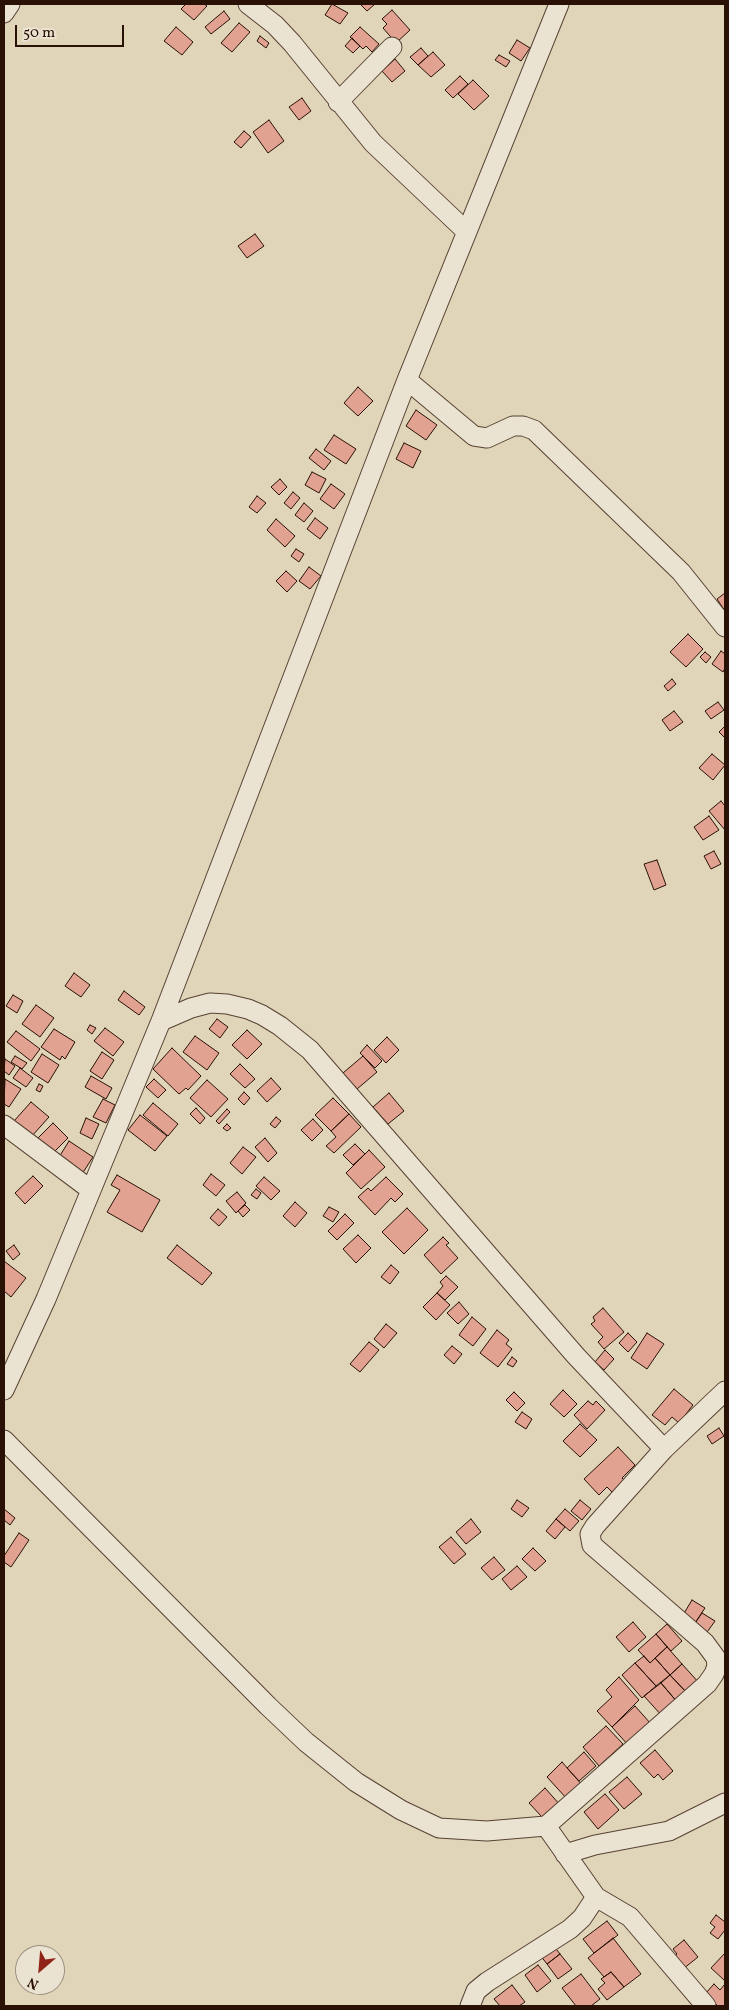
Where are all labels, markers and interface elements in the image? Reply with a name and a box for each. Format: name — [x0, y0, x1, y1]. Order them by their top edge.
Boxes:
scale bar — [18, 15, 126, 47]
text: 50 m — [23, 23, 55, 44]
north arrow — [15, 1945, 65, 1995]
text: N — [25, 1972, 42, 1994]

